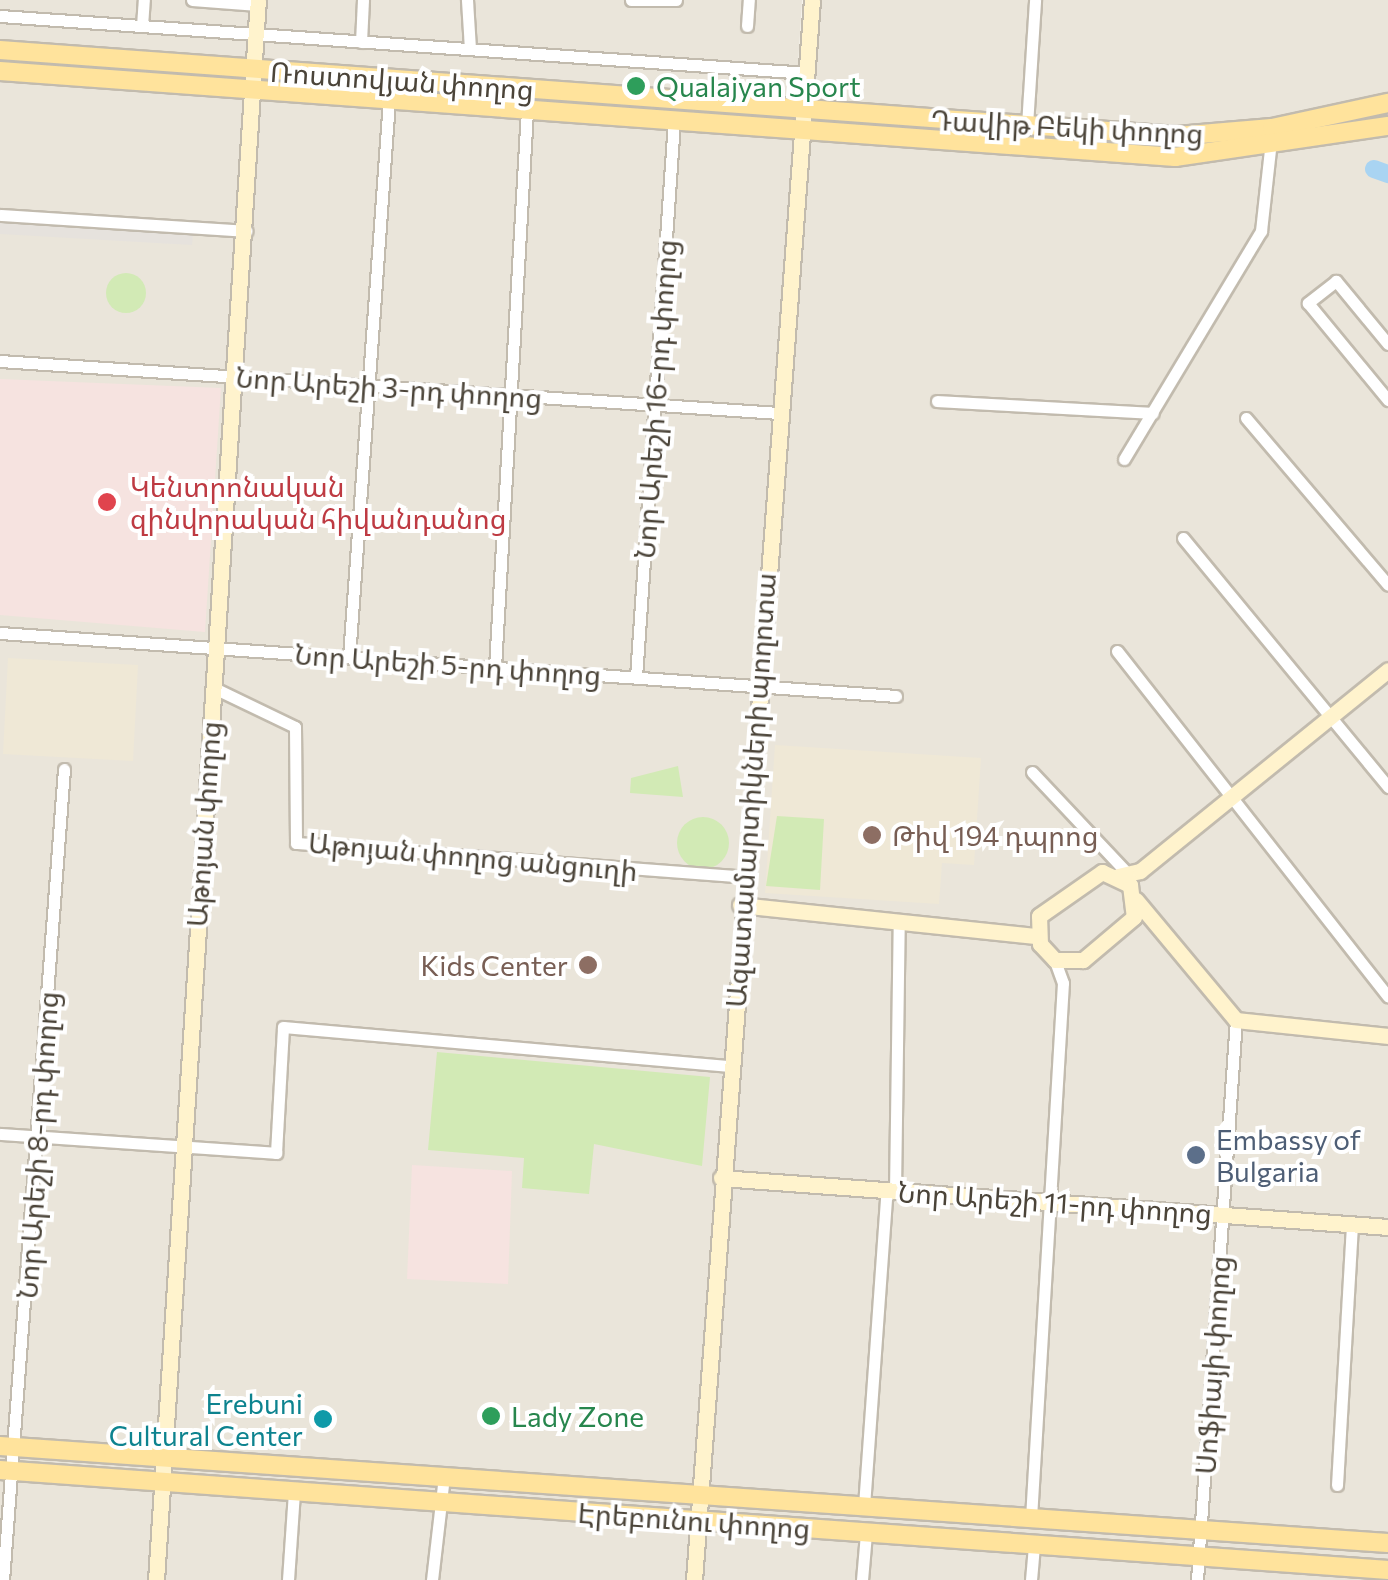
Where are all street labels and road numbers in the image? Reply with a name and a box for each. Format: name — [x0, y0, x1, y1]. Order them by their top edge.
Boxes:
street label: Ռոստովյան փողոց — [269, 54, 535, 106]
street label: Դավիթ Բեկի փողոց — [930, 102, 1204, 150]
street label: Նոր Արեշի 16-րդ փողոց — [627, 238, 683, 560]
street label: Նոր Արեշի 3-րդ փողոց — [235, 360, 543, 414]
street label: Ազատամարտիկների պողոտա — [718, 571, 782, 1009]
street label: Նոր Արեշի 5-րդ փողոց — [294, 637, 602, 691]
street label: Աթոյան փողոց — [179, 720, 227, 928]
street label: Աթոյան փողոց անցուղի — [307, 825, 639, 887]
street label: Նոր Արեշի 8-րդ փողոց — [10, 990, 64, 1300]
street label: Նոր Արեշի 11-րդ փողոց — [897, 1174, 1213, 1230]
street label: Սոֆիայի փողոց — [1188, 1254, 1236, 1476]
street label: Էրեբունու փողոց — [577, 1495, 811, 1545]

